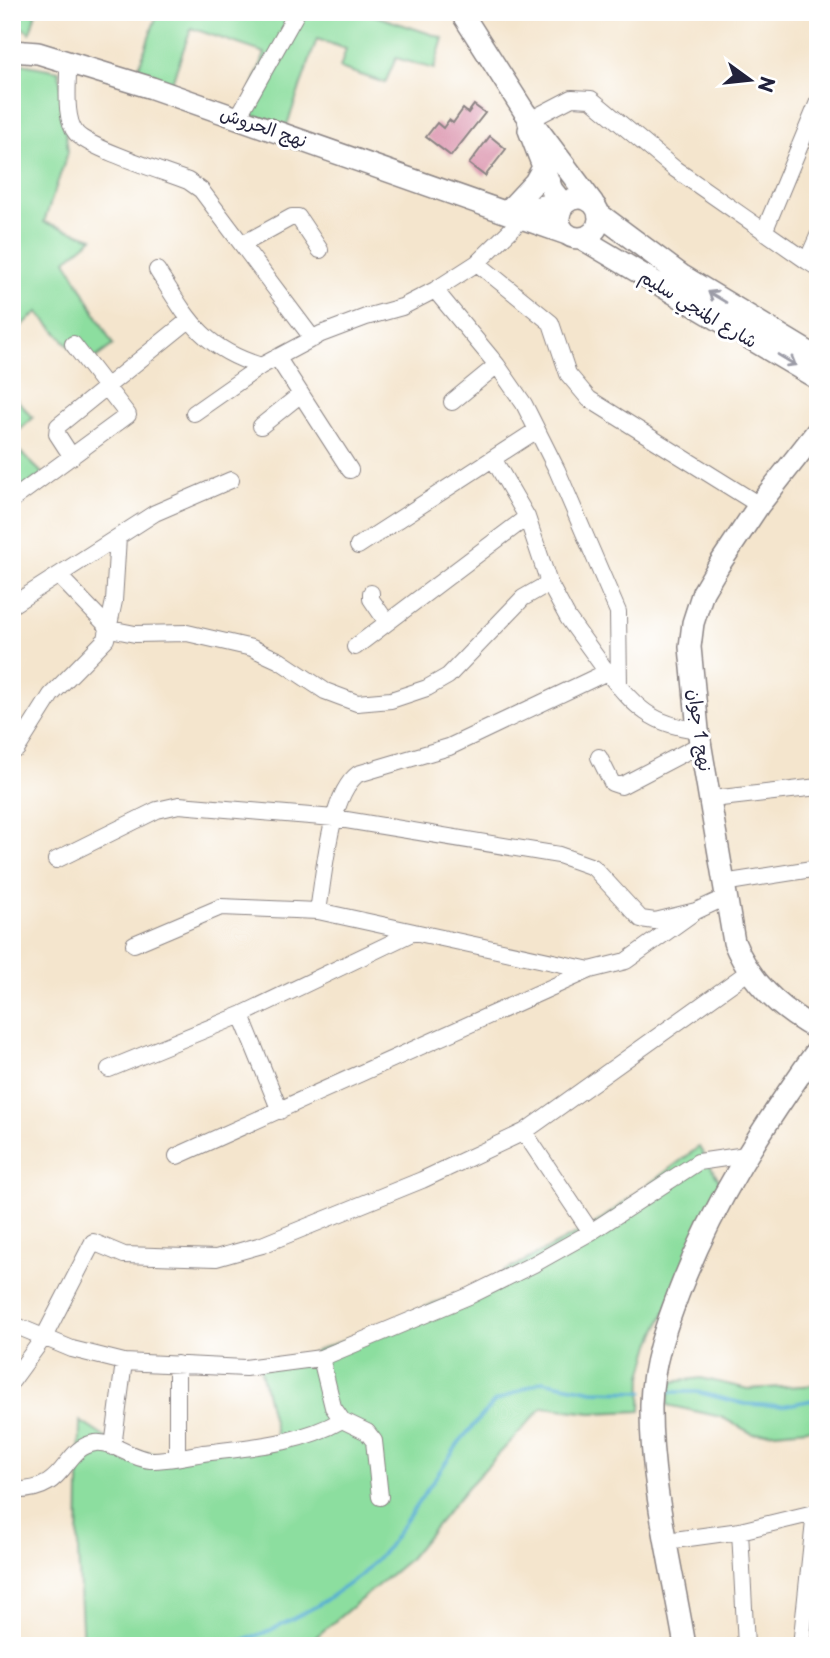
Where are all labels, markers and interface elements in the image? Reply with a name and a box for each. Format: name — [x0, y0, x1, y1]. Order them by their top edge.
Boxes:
north arrow — [714, 46, 784, 116]
text: N — [752, 74, 783, 96]
street label: نهج الحروش — [217, 99, 311, 153]
street label: شارع المنجي سليم — [633, 262, 763, 357]
one-way arrow — [708, 290, 728, 304]
one-way arrow — [777, 353, 797, 367]
street label: نهج 1 جوان — [682, 687, 720, 773]

